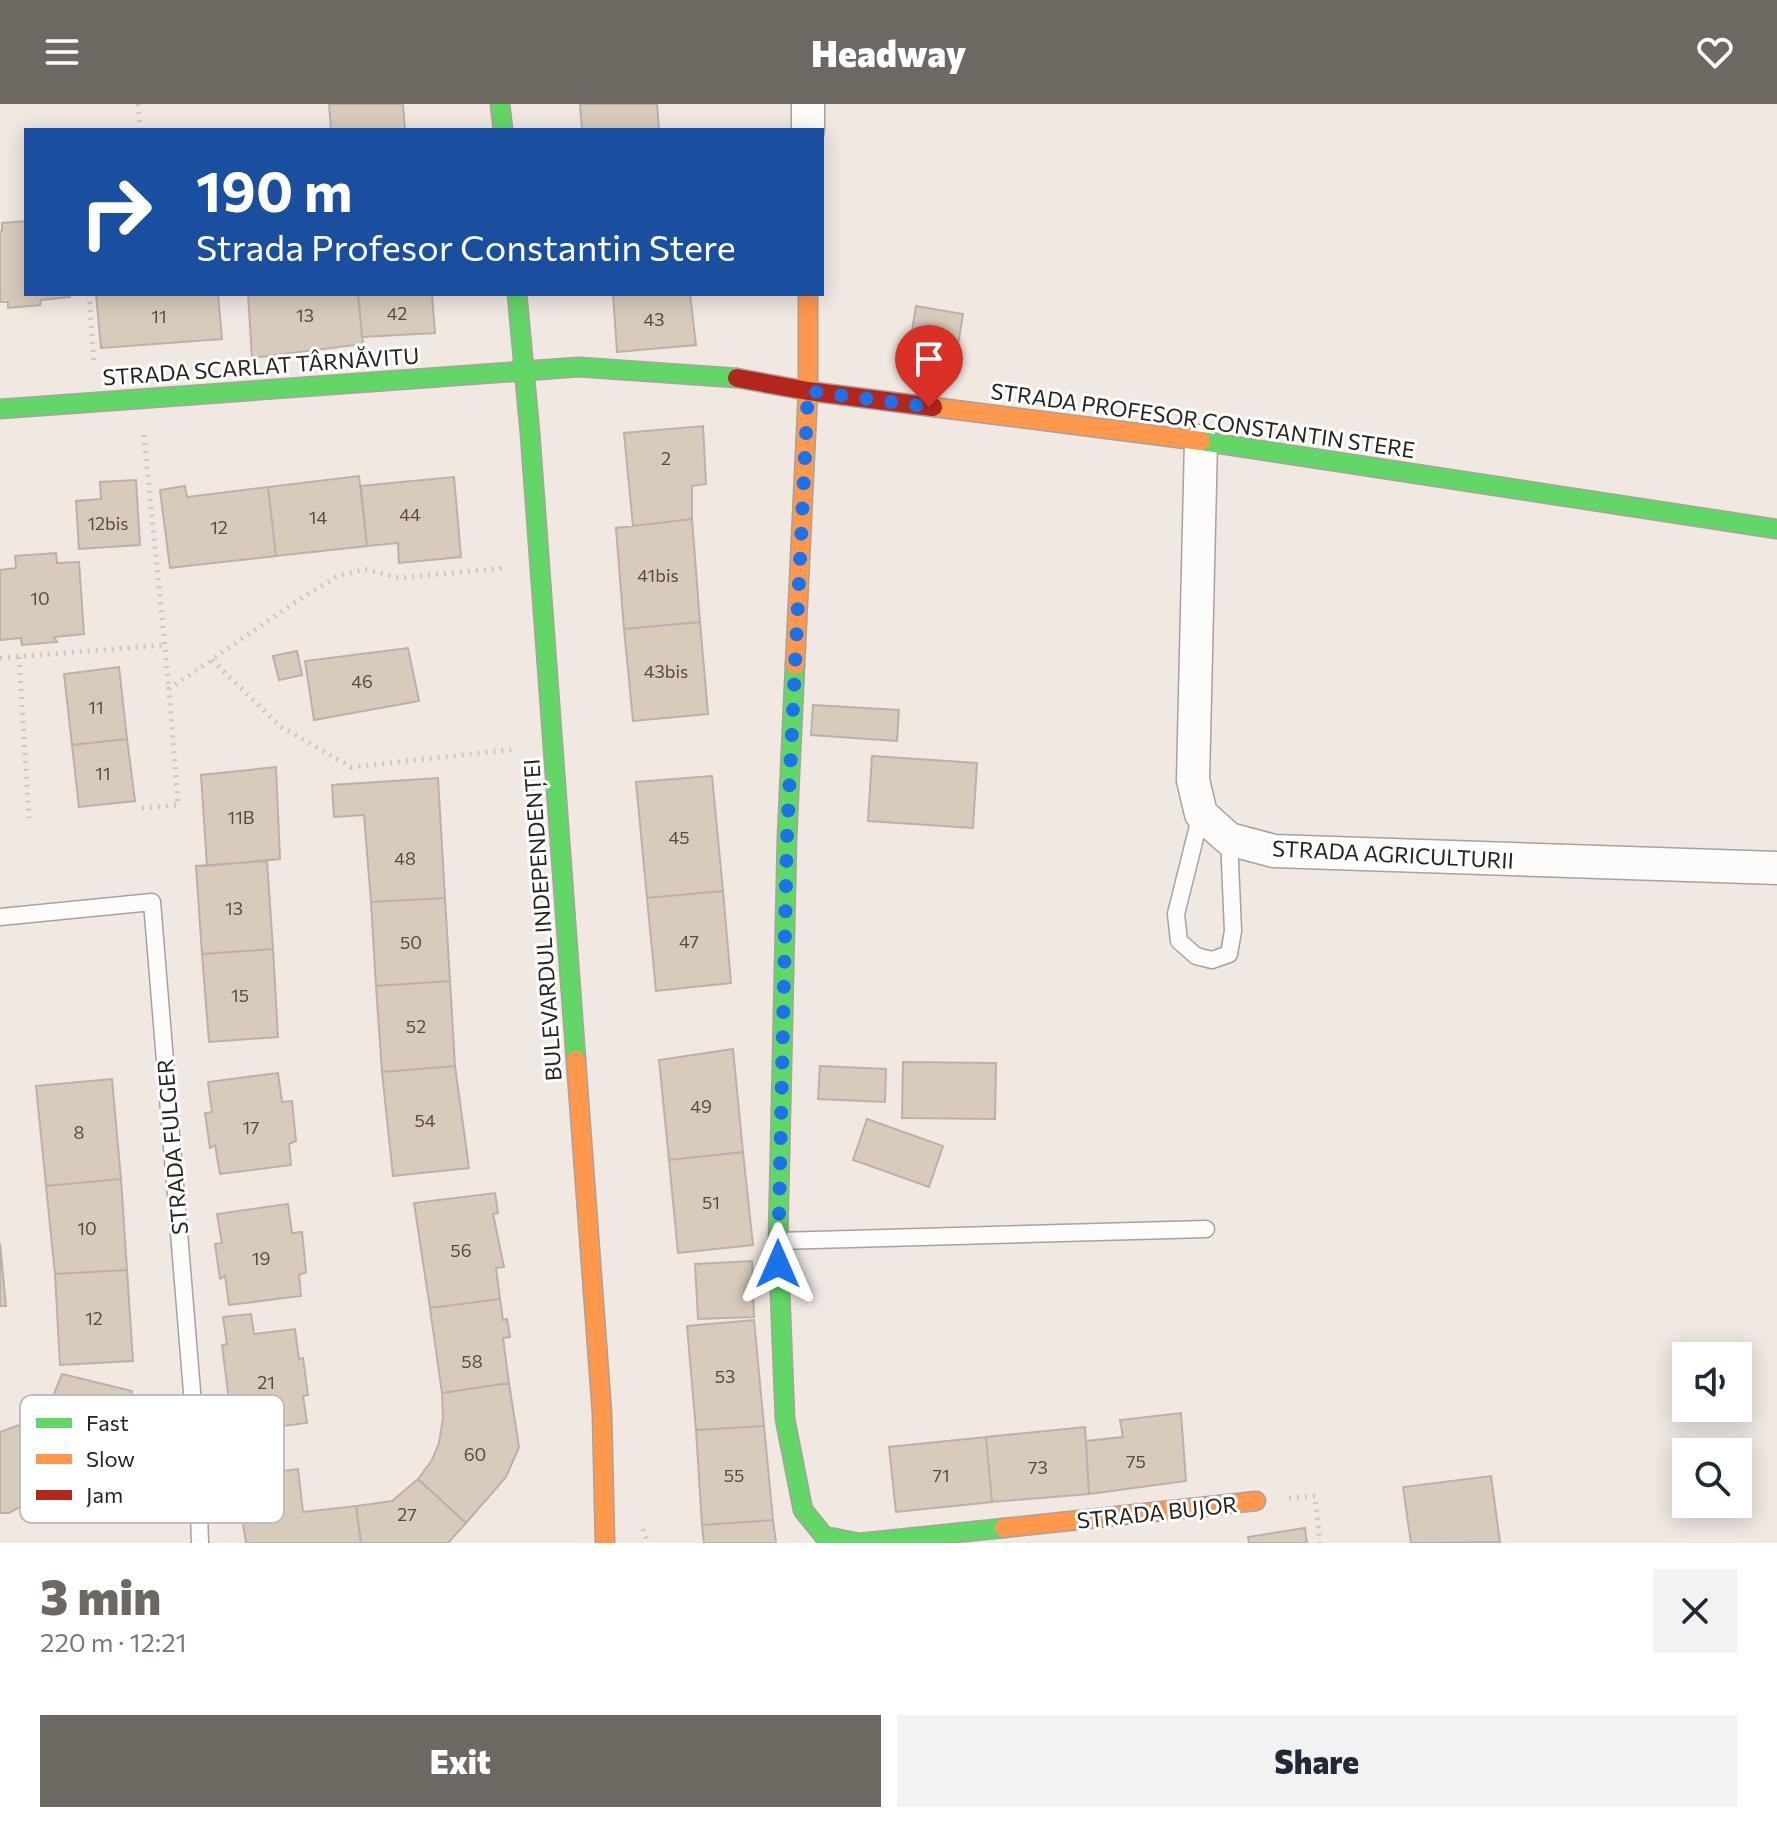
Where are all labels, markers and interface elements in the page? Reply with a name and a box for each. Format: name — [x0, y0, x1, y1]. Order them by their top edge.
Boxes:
icon: menu — [40, 30, 84, 74]
text: Headway — [811, 30, 966, 74]
icon: heart — [1693, 30, 1737, 74]
text: 190 m — [196, 155, 353, 224]
icon: right — [64, 160, 168, 264]
text: Strada Profesor Constantin Stere — [196, 224, 736, 268]
house number: 42 — [387, 302, 407, 324]
house number: 13 — [296, 304, 314, 326]
house number: 11 — [151, 305, 167, 327]
house number: 43 — [643, 308, 665, 330]
pin — [895, 325, 963, 407]
icon: arrive — [907, 337, 951, 381]
street label: STRADA SCARLAT TÂRNĂVITU — [102, 341, 420, 391]
street label: STRADA PROFESOR CONSTANTIN STERE — [989, 377, 1417, 463]
house number: 2 — [661, 447, 671, 469]
house number: 44 — [399, 503, 421, 525]
house number: 14 — [309, 506, 327, 528]
house number: 12bis — [87, 512, 129, 534]
house number: 12 — [210, 516, 228, 538]
house number: 41bis — [637, 564, 679, 586]
house number: 10 — [30, 587, 50, 609]
house number: 43bis — [644, 660, 688, 682]
house number: 46 — [351, 670, 373, 692]
house number: 11 — [88, 696, 104, 718]
street label: BULEVARDUL INDEPENDENȚEI — [517, 758, 568, 1082]
house number: 11 — [95, 762, 111, 784]
house number: 11B — [227, 806, 255, 828]
house number: 45 — [668, 826, 690, 848]
street label: STRADA AGRICULTURII — [1271, 834, 1515, 874]
house number: 48 — [394, 847, 416, 869]
house number: 13 — [225, 897, 243, 919]
house number: 47 — [679, 930, 699, 952]
house number: 50 — [400, 931, 422, 953]
house number: 15 — [231, 984, 249, 1006]
house number: 52 — [406, 1015, 426, 1037]
street label: STRADA FULGER — [151, 1058, 193, 1236]
house number: 49 — [690, 1095, 712, 1117]
house number: 54 — [414, 1109, 436, 1131]
house number: 17 — [242, 1116, 260, 1138]
house number: 8 — [74, 1121, 85, 1143]
house number: 51 — [702, 1191, 720, 1213]
house number: 10 — [77, 1217, 97, 1239]
position arrow — [736, 1222, 820, 1306]
house number: 56 — [450, 1239, 472, 1261]
house number: 19 — [252, 1247, 270, 1269]
house number: 12 — [85, 1307, 103, 1329]
map controls — [1672, 1342, 1752, 1518]
button: sound — [1672, 1342, 1752, 1422]
house number: 58 — [461, 1350, 483, 1372]
house number: 53 — [715, 1365, 735, 1387]
house number: 21 — [257, 1371, 275, 1393]
legend — [20, 1395, 284, 1523]
text: Fast — [86, 1409, 129, 1436]
button: search — [1672, 1438, 1752, 1518]
house number: 60 — [464, 1443, 486, 1465]
text: Slow — [86, 1445, 135, 1472]
house number: 75 — [1126, 1450, 1146, 1472]
house number: 73 — [1028, 1456, 1048, 1478]
house number: 55 — [724, 1464, 744, 1486]
house number: 71 — [932, 1464, 950, 1486]
text: Jam — [86, 1481, 123, 1508]
street label: STRADA BUJOR — [1076, 1490, 1239, 1534]
house number: 27 — [397, 1503, 417, 1525]
text: 3 min — [40, 1566, 161, 1625]
button: close — [1653, 1569, 1737, 1653]
text: 220 m · 12:21 — [40, 1626, 187, 1657]
button: Exit — [40, 1715, 881, 1807]
button: Share — [897, 1715, 1737, 1807]

